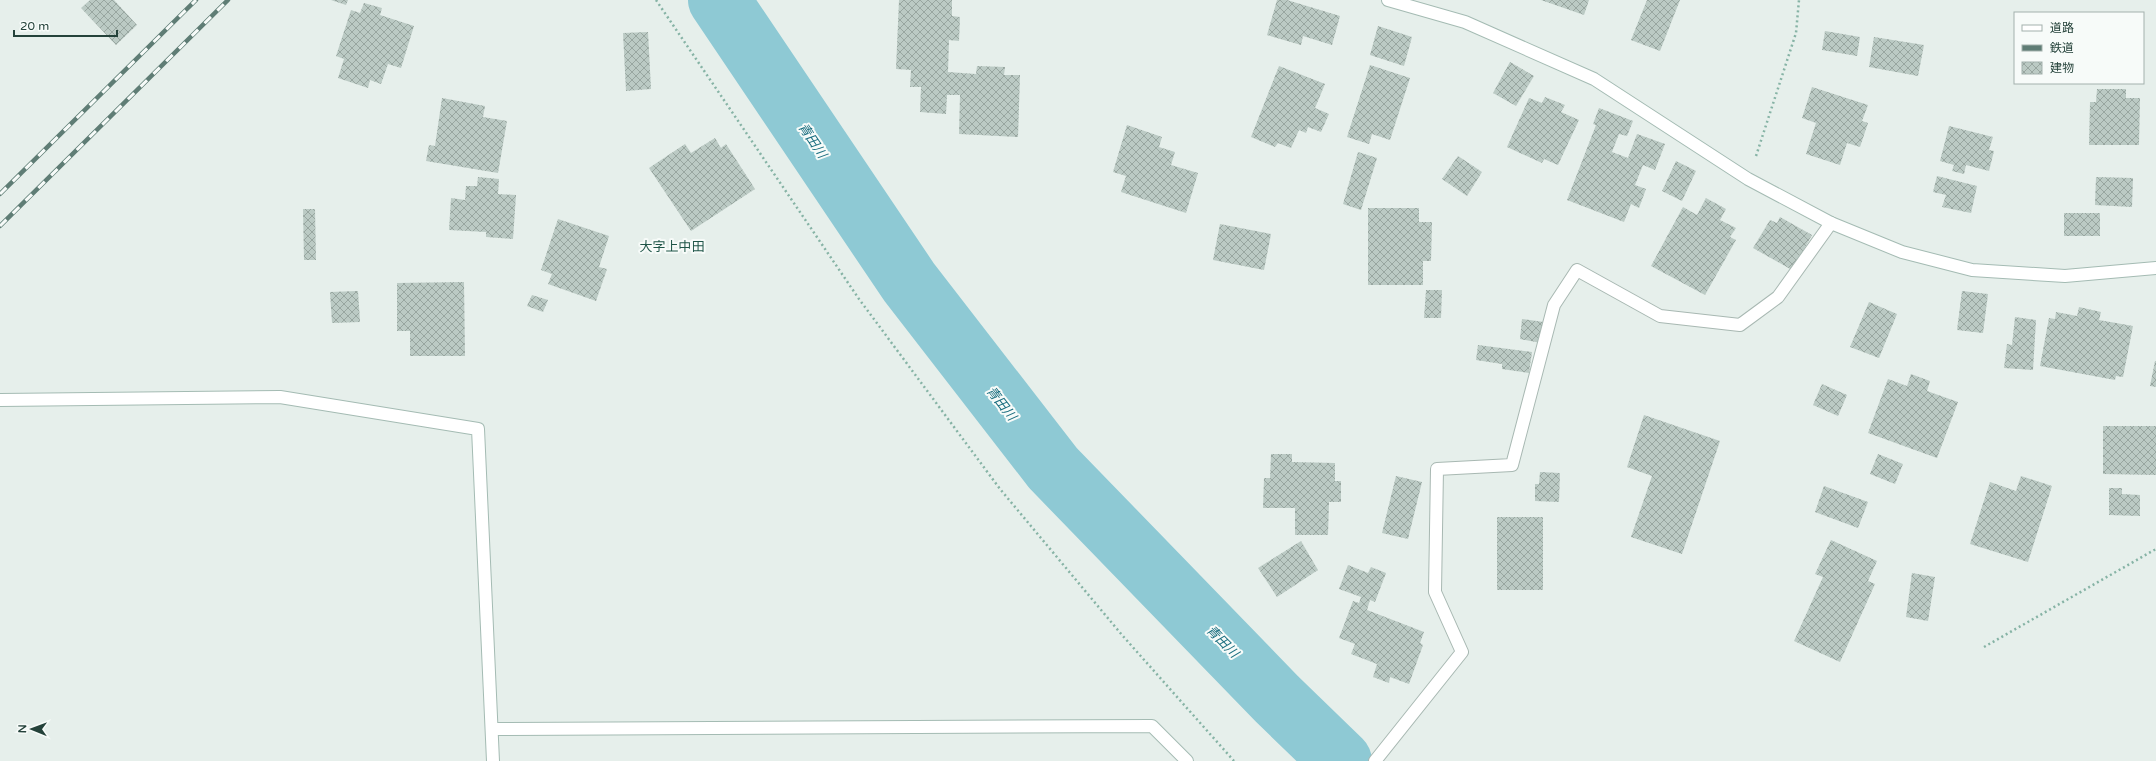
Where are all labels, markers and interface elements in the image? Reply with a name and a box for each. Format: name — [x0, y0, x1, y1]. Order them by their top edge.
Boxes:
scale bar — [14, 12, 117, 38]
legend — [2014, 12, 2144, 84]
text: 20 m — [20, 19, 49, 33]
text: 道路 — [2050, 21, 2074, 35]
text: 鉄道 — [2050, 41, 2074, 55]
text: 建物 — [2050, 61, 2074, 75]
water label: 青田川 — [795, 120, 831, 163]
district label: 大字上中田 — [639, 239, 705, 255]
water label: 青田川 — [983, 383, 1021, 425]
water label: 青田川 — [1203, 622, 1243, 663]
north arrow — [12, 709, 52, 749]
text: N — [16, 724, 29, 733]

